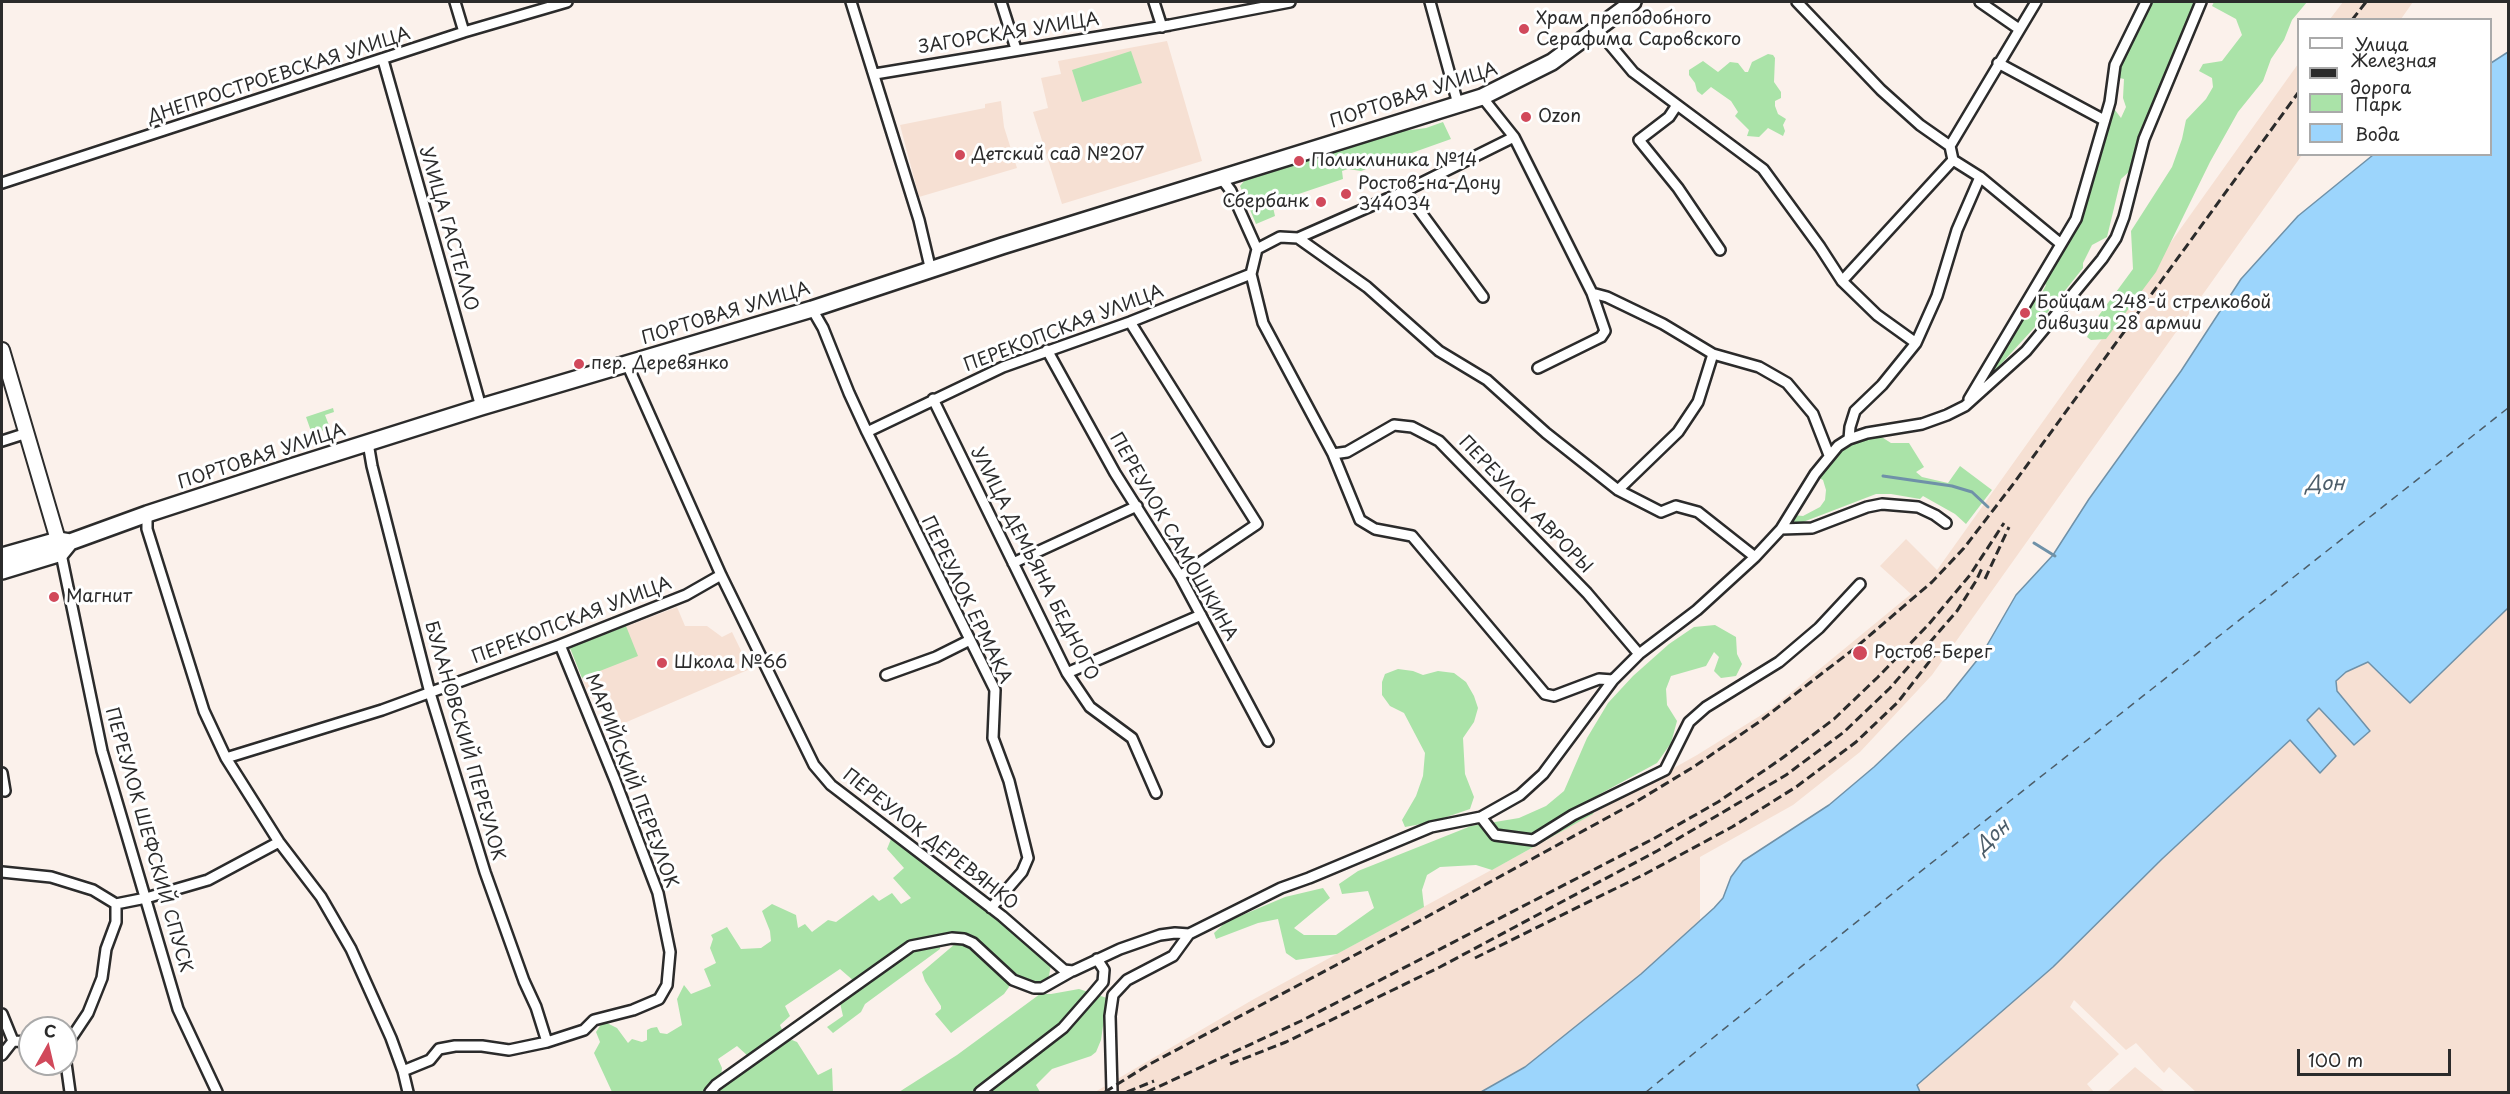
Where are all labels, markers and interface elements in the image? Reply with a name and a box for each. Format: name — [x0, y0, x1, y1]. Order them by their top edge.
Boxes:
place label: Храм преподобного Серафима Саровского — [1536, 8, 1741, 50]
street label: ЗАГОРСКАЯ УЛИЦА — [917, 9, 1101, 59]
legend — [2297, 18, 2492, 156]
marker: Храм преподобного Серафима Саровского — [1517, 22, 1531, 36]
street label: ДНЕПРОСТРОЕВСКАЯ УЛИЦА — [145, 23, 413, 129]
text: Улица — [2355, 30, 2409, 57]
text: Железная дорога — [2350, 46, 2437, 100]
street label: ПОРТОВАЯ УЛИЦА — [1327, 59, 1501, 133]
text: Парк — [2355, 90, 2401, 117]
place label: Ozon — [1538, 106, 1581, 128]
marker: Ozon — [1519, 110, 1533, 124]
text: Вода — [2355, 120, 2400, 147]
street label: УЛИЦА ГАСТЕЛЛО — [414, 144, 482, 314]
place label: Детский сад №207 — [972, 144, 1144, 166]
marker: Детский сад №207 — [953, 148, 967, 162]
place label: Поликлиника №14 — [1311, 150, 1477, 172]
marker: Поликлиника №14 — [1292, 154, 1306, 168]
place label: Ростов-на-Дону 344034 — [1358, 173, 1501, 216]
marker: Ростов-на-Дону 344034 — [1339, 187, 1353, 201]
place label: Сбербанк — [1222, 191, 1309, 213]
marker: Сбербанк — [1314, 195, 1328, 209]
street label: ПОРТОВАЯ УЛИЦА — [639, 278, 813, 350]
street label: ПЕРЕКОПСКАЯ УЛИЦА — [961, 281, 1167, 377]
place label: Бойцам 248-й стрелковой дивизии 28 армии — [2037, 292, 2271, 334]
marker: Бойцам 248-й стрелковой дивизии 28 армии — [2018, 306, 2032, 320]
place label: пер. Деревянко — [591, 353, 729, 375]
marker: пер. Деревянко — [572, 357, 586, 371]
street label: ПОРТОВАЯ УЛИЦА — [175, 420, 349, 494]
street label: ПЕРЕУЛОК САМОШКИНА — [1105, 429, 1241, 645]
street label: ПЕРЕУЛОК АВРОРЫ — [1454, 432, 1596, 578]
street label: УЛИЦА ДЕМЬЯНА БЕДНОГО — [966, 444, 1102, 684]
water label: Дон — [2306, 472, 2344, 496]
street label: ПЕРЕУЛОК ЕРМАКА — [916, 513, 1016, 687]
street label: ПЕРЕКОПСКАЯ УЛИЦА — [469, 573, 675, 669]
place label: Магнит — [66, 586, 132, 608]
marker: Магнит — [47, 590, 61, 604]
street label: БУЛАНОВСКИЙ ПЕРЕУЛОК — [419, 619, 509, 863]
place label: Ростов-Берег — [1874, 642, 1992, 664]
marker: Ростов-Берег — [1851, 644, 1869, 662]
place label: Школа №66 — [674, 652, 787, 674]
marker: Школа №66 — [655, 656, 669, 670]
street label: МАРИЙСКИЙ ПЕРЕУЛОК — [580, 671, 682, 891]
street label: ПЕРЕУЛОК ШЕФСКИЙ СПУСК — [100, 705, 196, 975]
street label: ПЕРЕУЛОК ДЕРЕВЯНКО — [838, 765, 1022, 915]
water label: Дон — [1971, 815, 2015, 859]
north arrow — [18, 1016, 78, 1076]
text: С — [43, 1017, 58, 1043]
scale bar — [2300, 1037, 2454, 1075]
text: 100 m — [2308, 1046, 2363, 1073]

